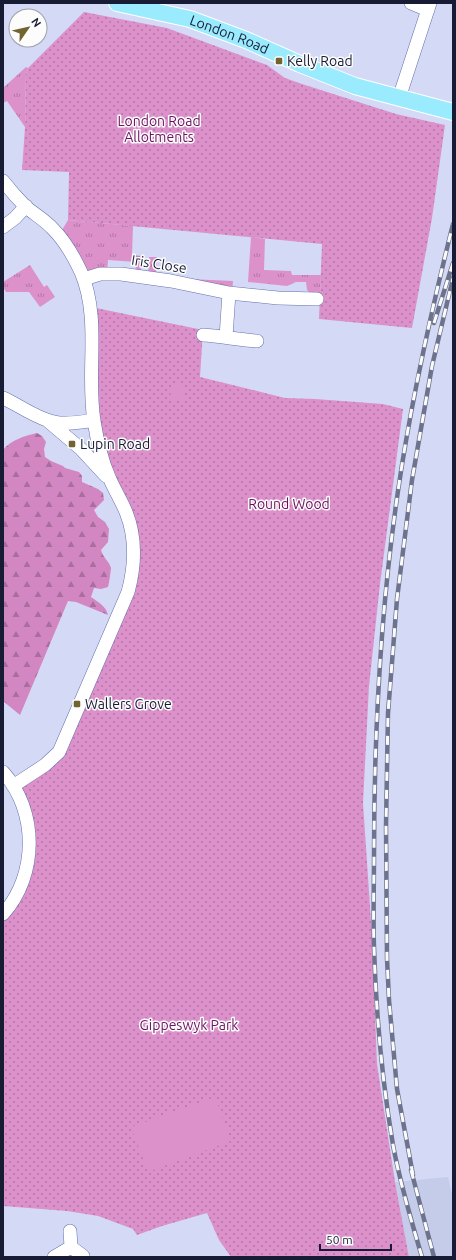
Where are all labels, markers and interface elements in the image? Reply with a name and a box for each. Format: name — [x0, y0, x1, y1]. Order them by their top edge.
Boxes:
north arrow — [8, 8, 48, 48]
street label: London Road — [188, 12, 271, 57]
text: N — [29, 16, 44, 29]
place label: Kelly Road — [287, 53, 353, 69]
marker: Kelly Road — [274, 56, 284, 66]
park label: London Road Allotments — [117, 113, 201, 145]
street label: Iris Close — [130, 252, 188, 276]
place label: Lupin Road — [80, 436, 150, 452]
marker: Lupin Road — [67, 439, 77, 449]
park label: Round Wood — [248, 496, 330, 512]
place label: Wallers Grove — [85, 696, 172, 712]
marker: Wallers Grove — [72, 699, 82, 709]
park label: Gippeswyk Park — [140, 1017, 238, 1033]
scale bar — [320, 1226, 391, 1252]
text: 50 m — [326, 1233, 353, 1246]

